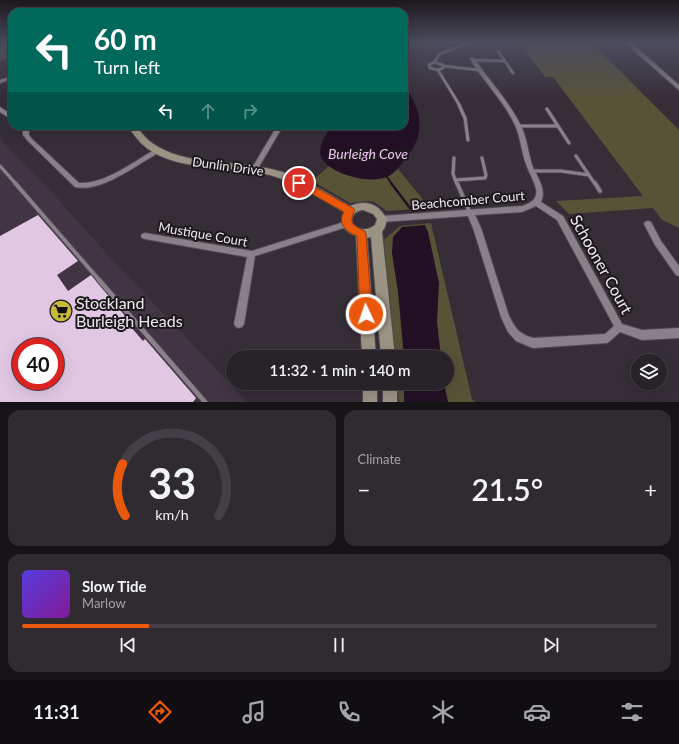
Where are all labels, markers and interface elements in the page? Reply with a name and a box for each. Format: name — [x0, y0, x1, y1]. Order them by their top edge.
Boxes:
text: 60 m — [94, 22, 157, 56]
icon: left — [28, 24, 80, 76]
text: Turn left — [94, 56, 160, 78]
icon: left — [155, 100, 177, 122]
icon: ahead — [197, 100, 219, 122]
icon: right — [239, 100, 261, 122]
water label: Burleigh Cove — [328, 145, 408, 162]
street label: Dunlin Drive — [191, 153, 265, 179]
pin — [282, 166, 316, 200]
icon: arrive — [288, 172, 310, 194]
street label: Beachcomber Court — [411, 187, 526, 213]
street label: Schooner Court — [567, 211, 637, 317]
street label: Mustique Court — [157, 218, 249, 250]
place label: Stockland Burleigh Heads — [76, 293, 183, 330]
position arrow — [345, 293, 387, 335]
supermarket icon: Stockland Burleigh Heads — [48, 298, 74, 324]
speed limit sign: 40 — [12, 338, 64, 390]
map controls — [631, 354, 667, 390]
button: layers — [631, 354, 667, 390]
text: 11:32 · 1 min · 140 m — [270, 361, 410, 379]
text: Climate — [358, 451, 401, 467]
text: 33 — [148, 458, 196, 508]
text: 21.5° — [471, 471, 543, 507]
text: − — [358, 476, 370, 503]
text: + — [644, 476, 657, 503]
text: km/h — [155, 506, 188, 523]
text: Slow Tide — [82, 577, 147, 595]
text: Marlow — [82, 595, 126, 611]
icon: previous — [117, 634, 139, 656]
icon: pause — [328, 634, 350, 656]
icon: next — [540, 634, 562, 656]
icon: directions — [146, 698, 174, 726]
icon: music — [240, 698, 268, 726]
icon: phone — [335, 698, 363, 726]
icon: climate — [429, 698, 457, 726]
icon: car — [523, 698, 551, 726]
icon: filters — [618, 698, 646, 726]
text: 11:31 — [33, 701, 80, 723]

